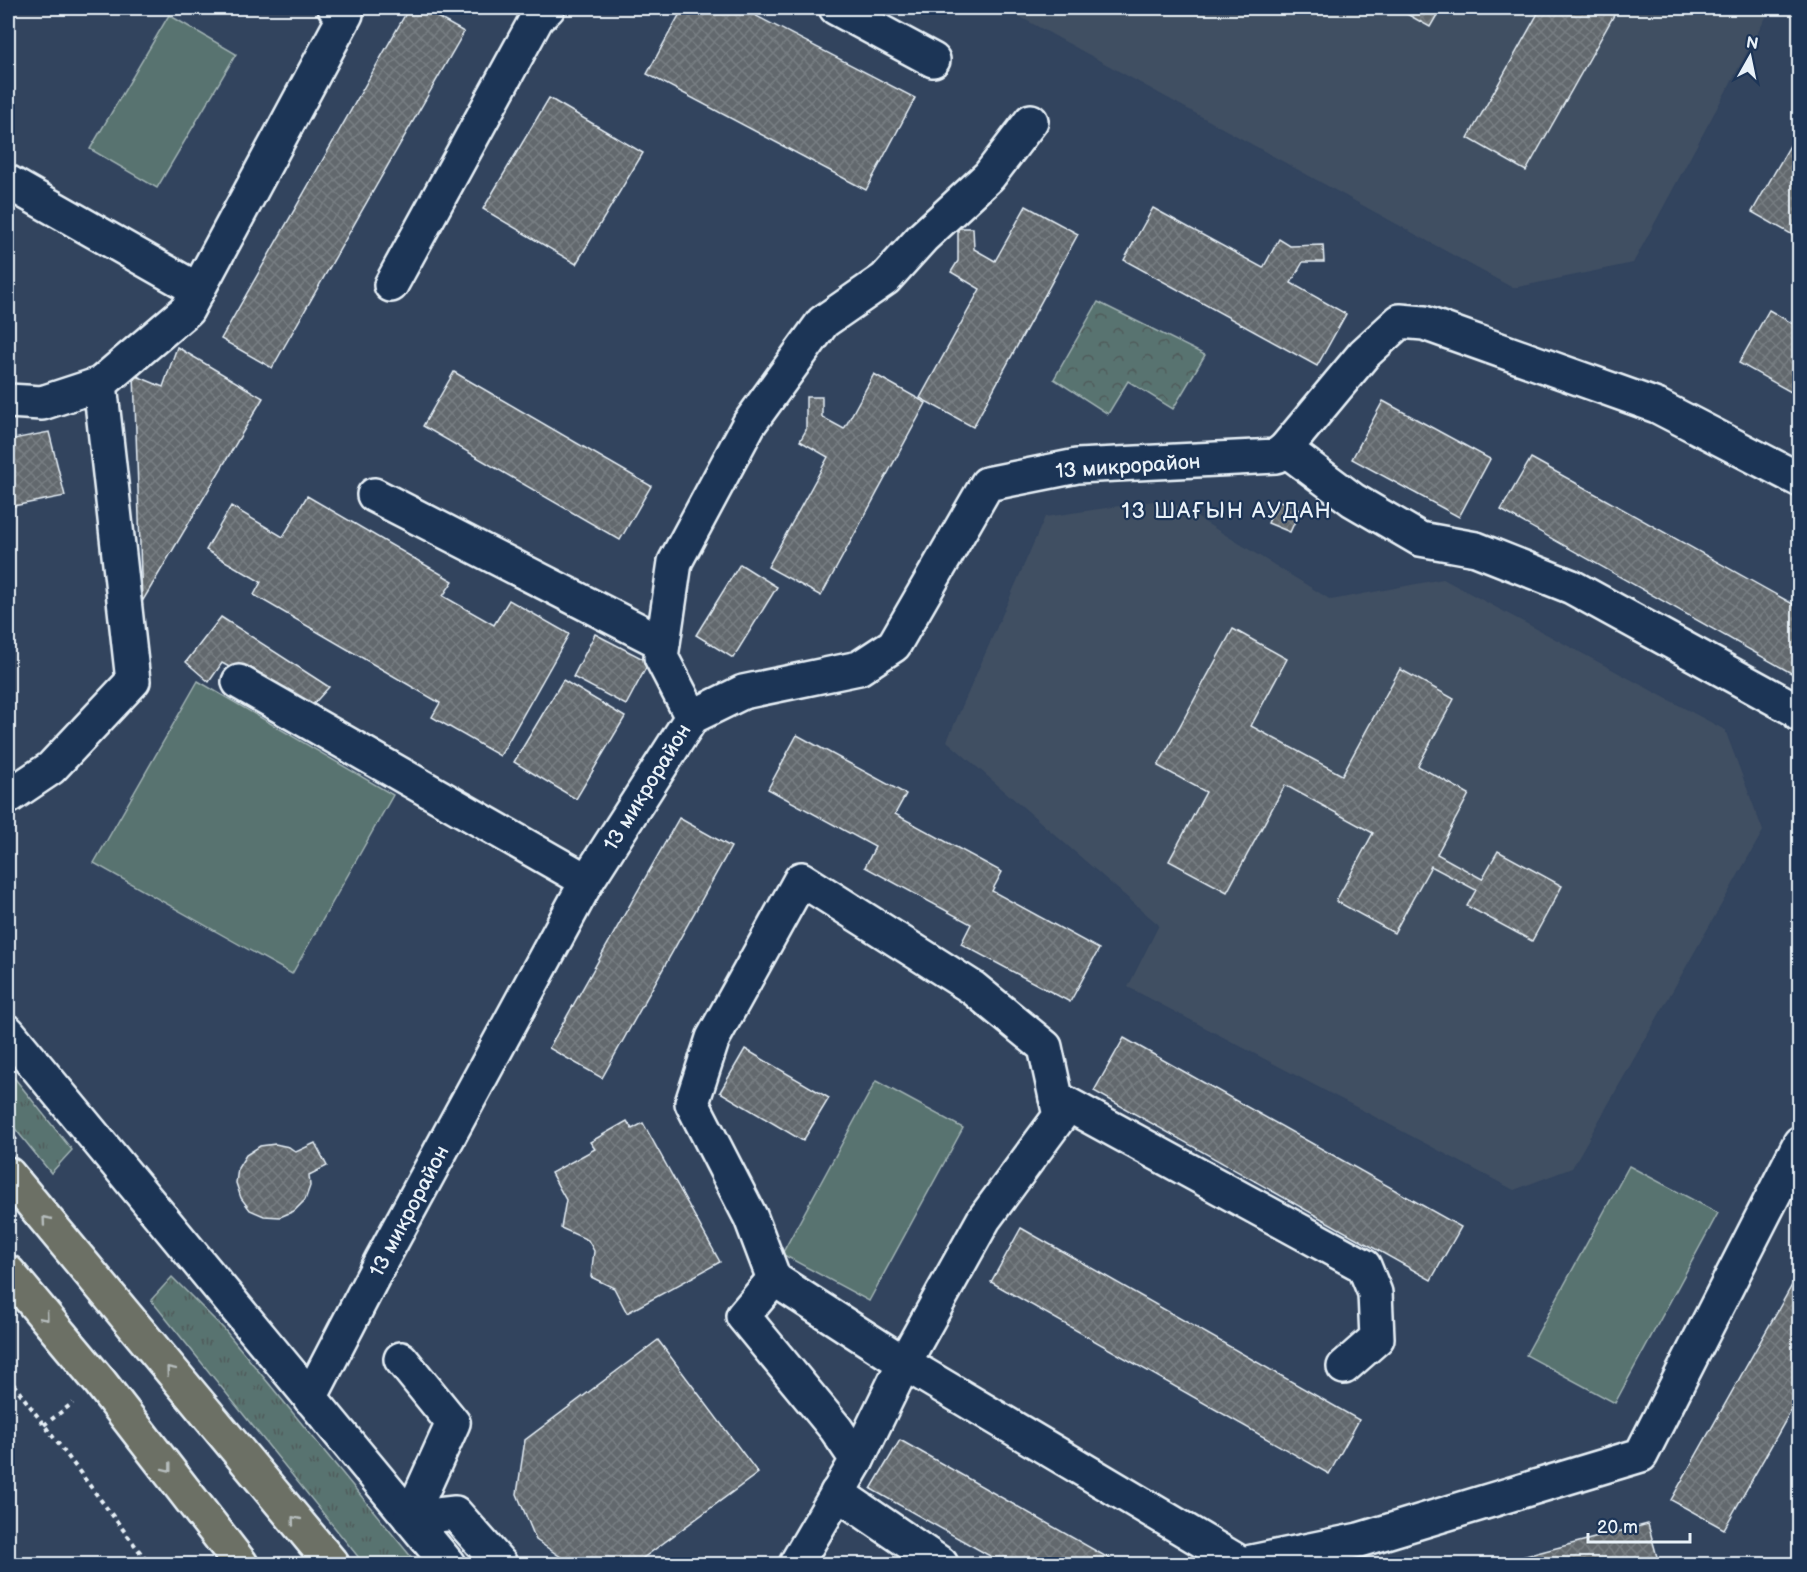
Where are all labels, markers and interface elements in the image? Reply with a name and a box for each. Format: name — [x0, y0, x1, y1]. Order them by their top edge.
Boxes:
north arrow — [1720, 27, 1780, 87]
text: N — [1745, 33, 1760, 54]
street label: 13 микрорайон — [1055, 449, 1201, 484]
district label: 13 ШАҒЫН АУДАН — [1122, 498, 1332, 525]
street label: 13 микрорайон — [598, 719, 697, 856]
street label: 13 микрорайон — [364, 1141, 455, 1281]
one-way arrow — [42, 1216, 53, 1227]
one-way arrow — [38, 1310, 49, 1321]
one-way arrow — [167, 1366, 178, 1377]
one-way arrow — [160, 1462, 171, 1473]
scale bar — [1588, 1506, 1690, 1544]
one-way arrow — [291, 1515, 302, 1526]
text: 20 m — [1597, 1517, 1638, 1538]

